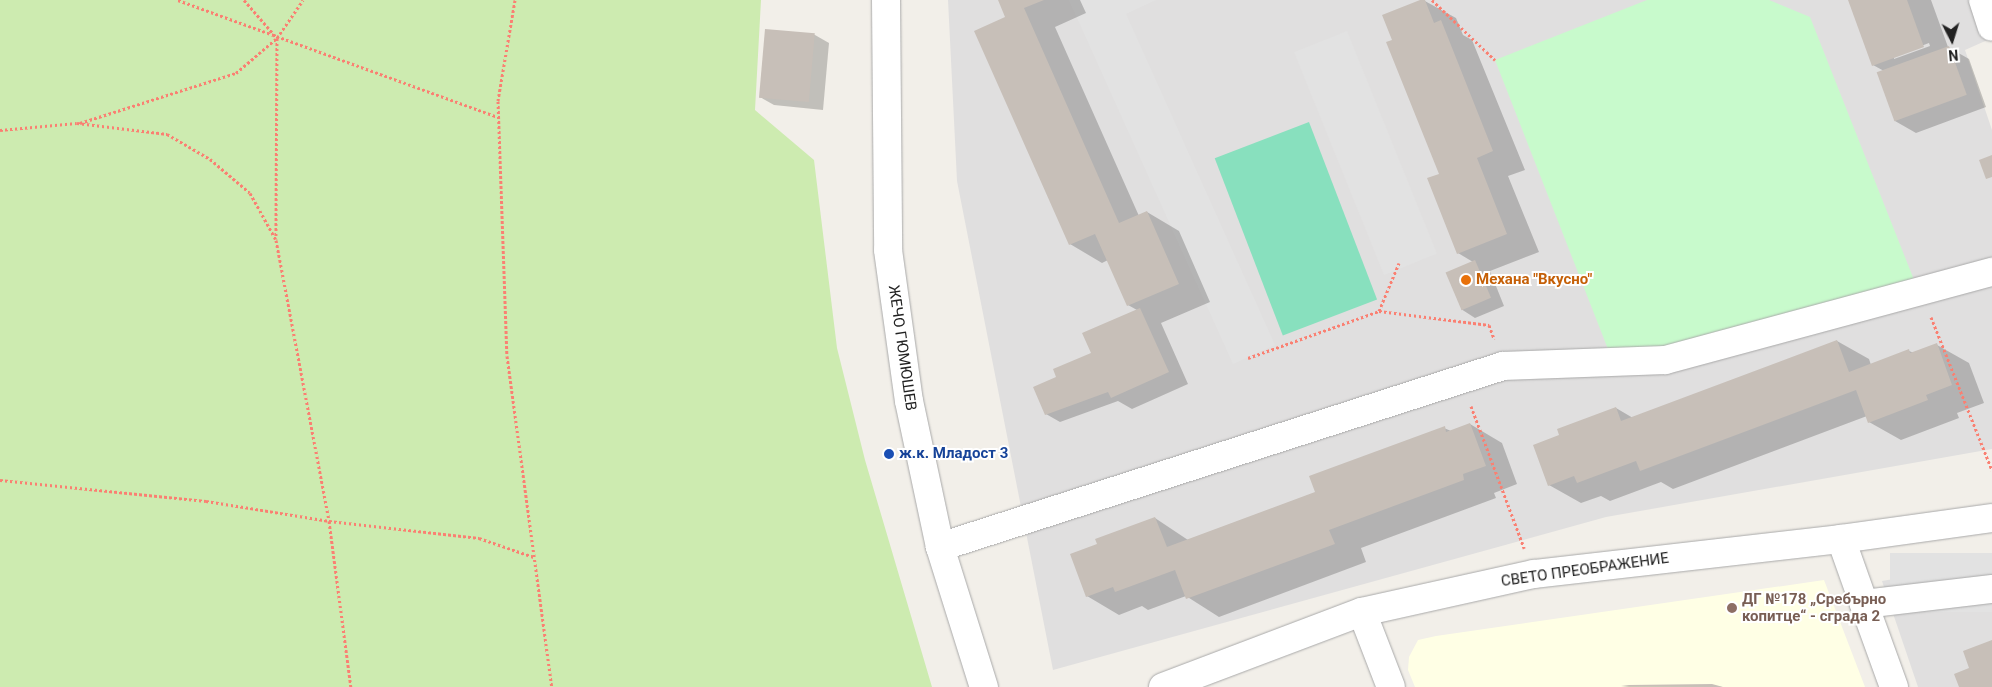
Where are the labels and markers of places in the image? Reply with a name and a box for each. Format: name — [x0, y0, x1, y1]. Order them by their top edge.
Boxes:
place label: Механа "Вкусно" — [1476, 271, 1592, 289]
marker: Механа "Вкусно" — [1460, 274, 1472, 286]
place label: ж.к. Младост 3 — [899, 445, 1008, 463]
marker: ж.к. Младост 3 — [883, 448, 895, 460]
place label: ДГ №178 „Сребърно копитце“ - сграда 2 — [1742, 590, 1886, 625]
marker: ДГ №178 „Сребърно копитце“ - сграда 2 — [1726, 602, 1738, 614]

